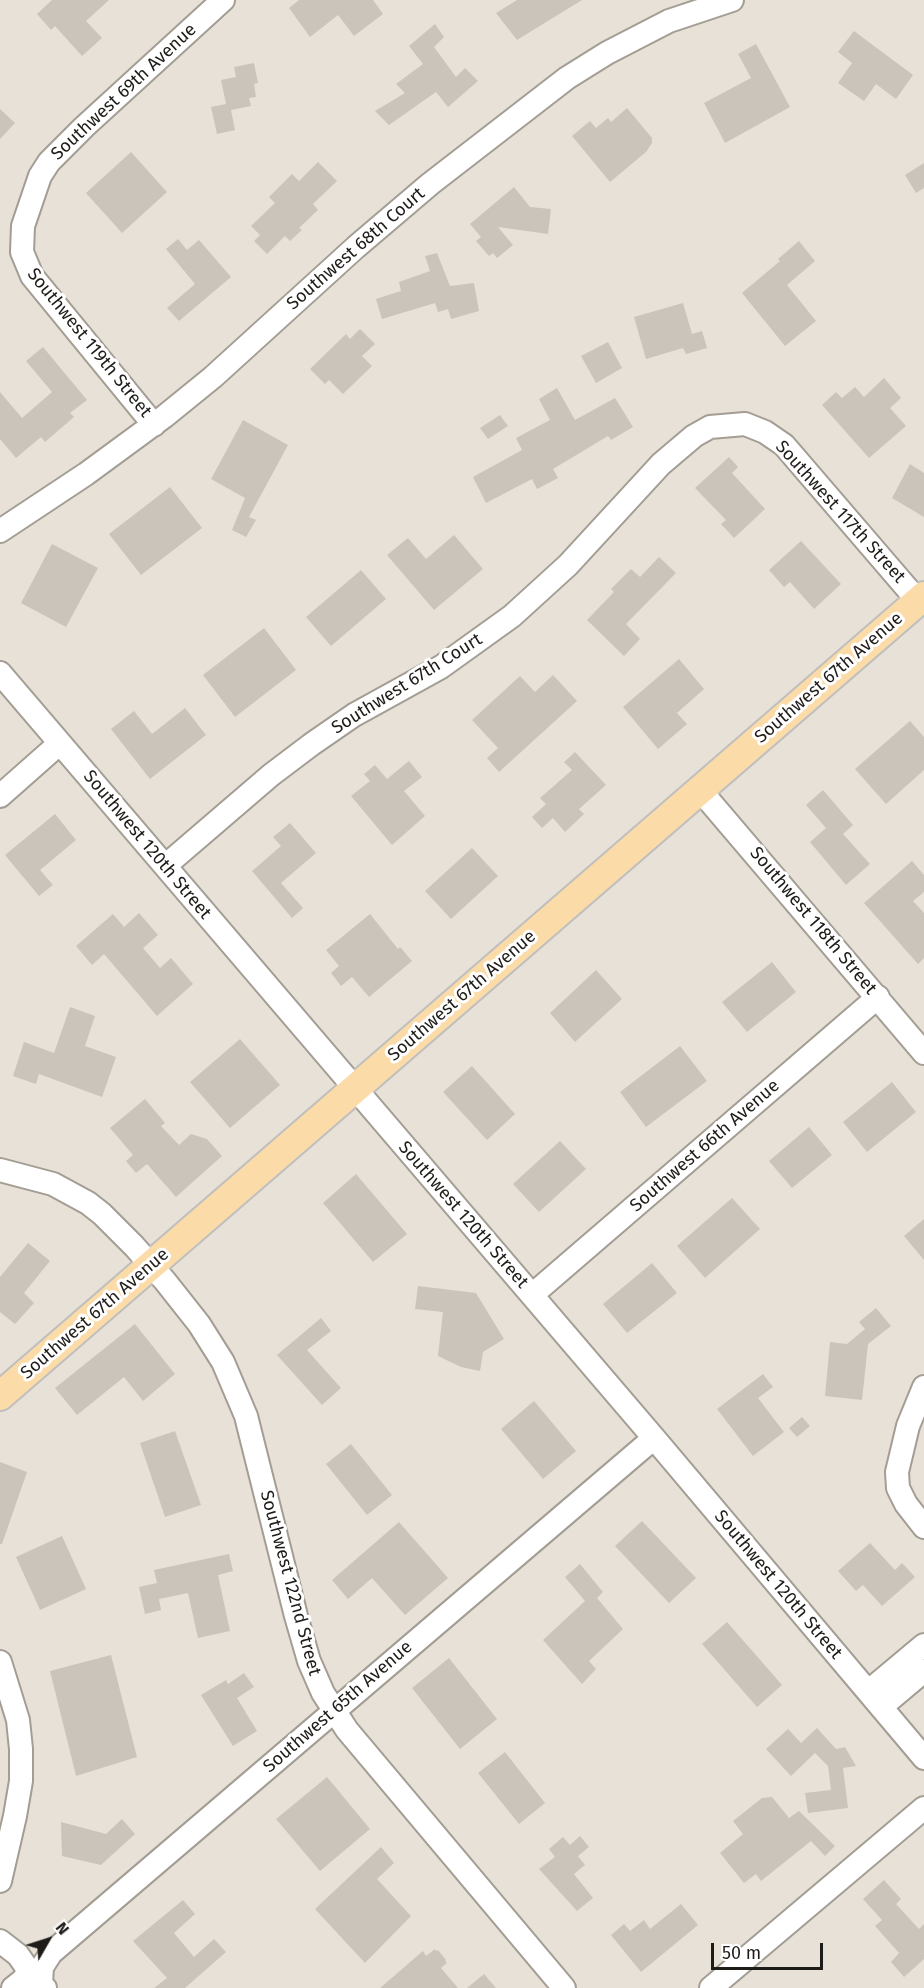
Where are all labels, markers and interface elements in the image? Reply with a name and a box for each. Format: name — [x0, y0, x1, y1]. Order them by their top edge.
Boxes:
street label: Southwest 69th Avenue — [47, 19, 201, 165]
street label: Southwest 68th Court — [283, 183, 429, 315]
street label: Southwest 119th Street — [22, 264, 156, 422]
street label: Southwest 117th Street — [770, 436, 910, 588]
street label: Southwest 67th Avenue — [751, 608, 907, 748]
street label: Southwest 67th Court — [328, 629, 486, 739]
street label: Southwest 120th Street — [78, 766, 216, 924]
street label: Southwest 118th Street — [745, 843, 881, 999]
street label: Southwest 67th Avenue — [384, 926, 540, 1066]
street label: Southwest 66th Avenue — [626, 1075, 784, 1217]
street label: Southwest 120th Street — [393, 1137, 533, 1293]
street label: Southwest 67th Avenue — [17, 1244, 173, 1384]
street label: Southwest 122nd Street — [255, 1488, 325, 1678]
street label: Southwest 120th Street — [709, 1506, 847, 1664]
street label: Southwest 65th Avenue — [259, 1636, 417, 1778]
north arrow — [18, 1910, 78, 1970]
text: N — [52, 1918, 73, 1938]
scale bar — [714, 1931, 826, 1969]
text: 50 m — [722, 1942, 761, 1964]

